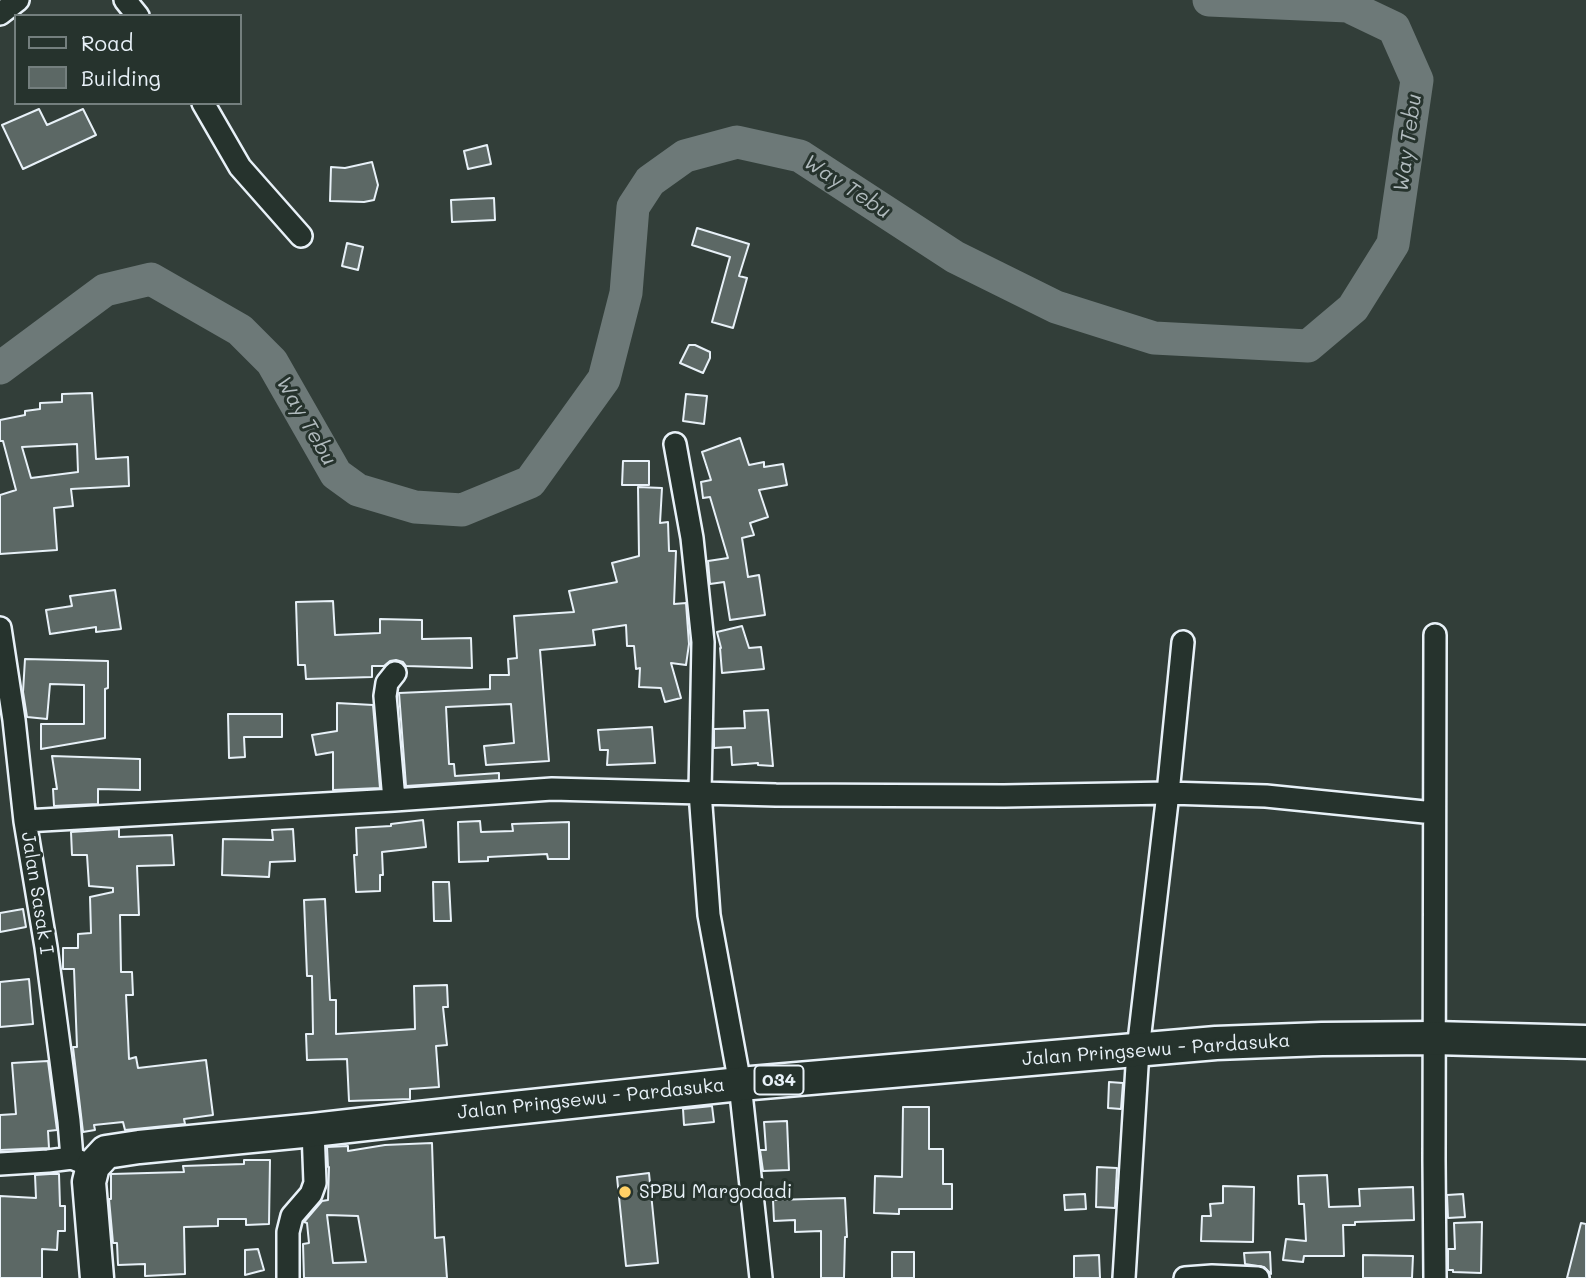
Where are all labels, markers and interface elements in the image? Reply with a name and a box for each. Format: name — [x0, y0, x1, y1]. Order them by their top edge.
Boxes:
legend — [14, 14, 242, 105]
text: Road — [81, 29, 133, 56]
text: Building — [81, 64, 161, 91]
water label: Way Tebu — [1389, 92, 1427, 194]
water label: Way Tebu — [799, 150, 895, 224]
water label: Way Tebu — [270, 372, 342, 470]
street label: Jalan Sasak I — [16, 830, 58, 956]
street label: Jalan Pringsewu - Pardasuka — [1021, 1029, 1291, 1071]
road number: 034 — [754, 1065, 804, 1094]
street label: Jalan Pringsewu - Pardasuka — [456, 1074, 726, 1124]
place label: SPBU Margodadi — [639, 1181, 792, 1203]
marker: SPBU Margodadi — [617, 1184, 633, 1200]

